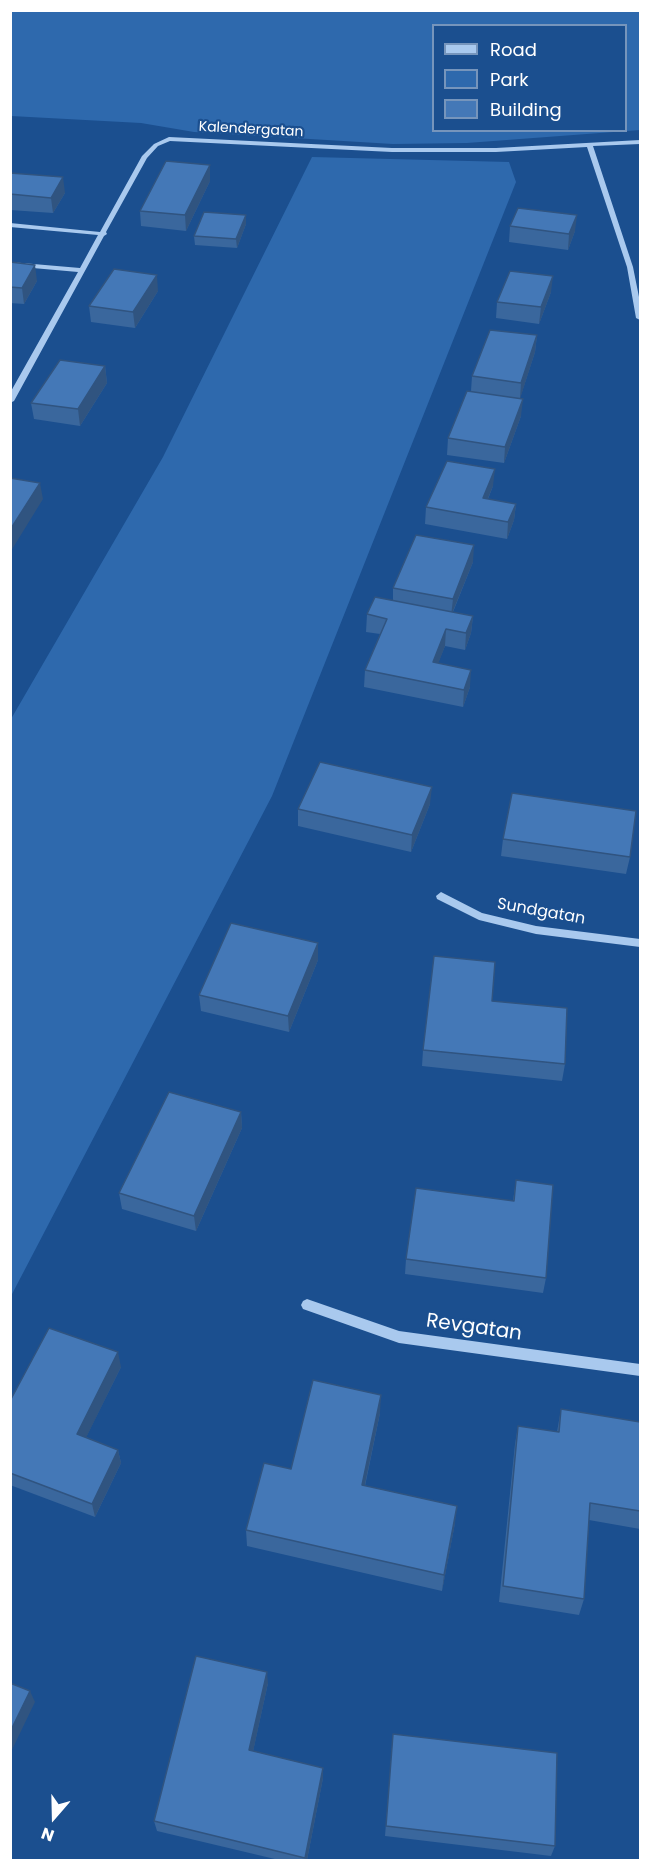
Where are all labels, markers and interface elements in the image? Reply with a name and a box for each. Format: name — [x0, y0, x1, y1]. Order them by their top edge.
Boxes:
legend — [432, 24, 627, 132]
text: Road — [490, 37, 537, 62]
text: Park — [490, 67, 529, 92]
text: Building — [490, 97, 562, 122]
street label: Kalendergatan — [198, 119, 304, 141]
street label: Sundgatan — [495, 895, 587, 929]
street label: Revgatan — [425, 1309, 523, 1347]
north arrow — [24, 1787, 84, 1847]
text: N — [38, 1822, 57, 1847]

